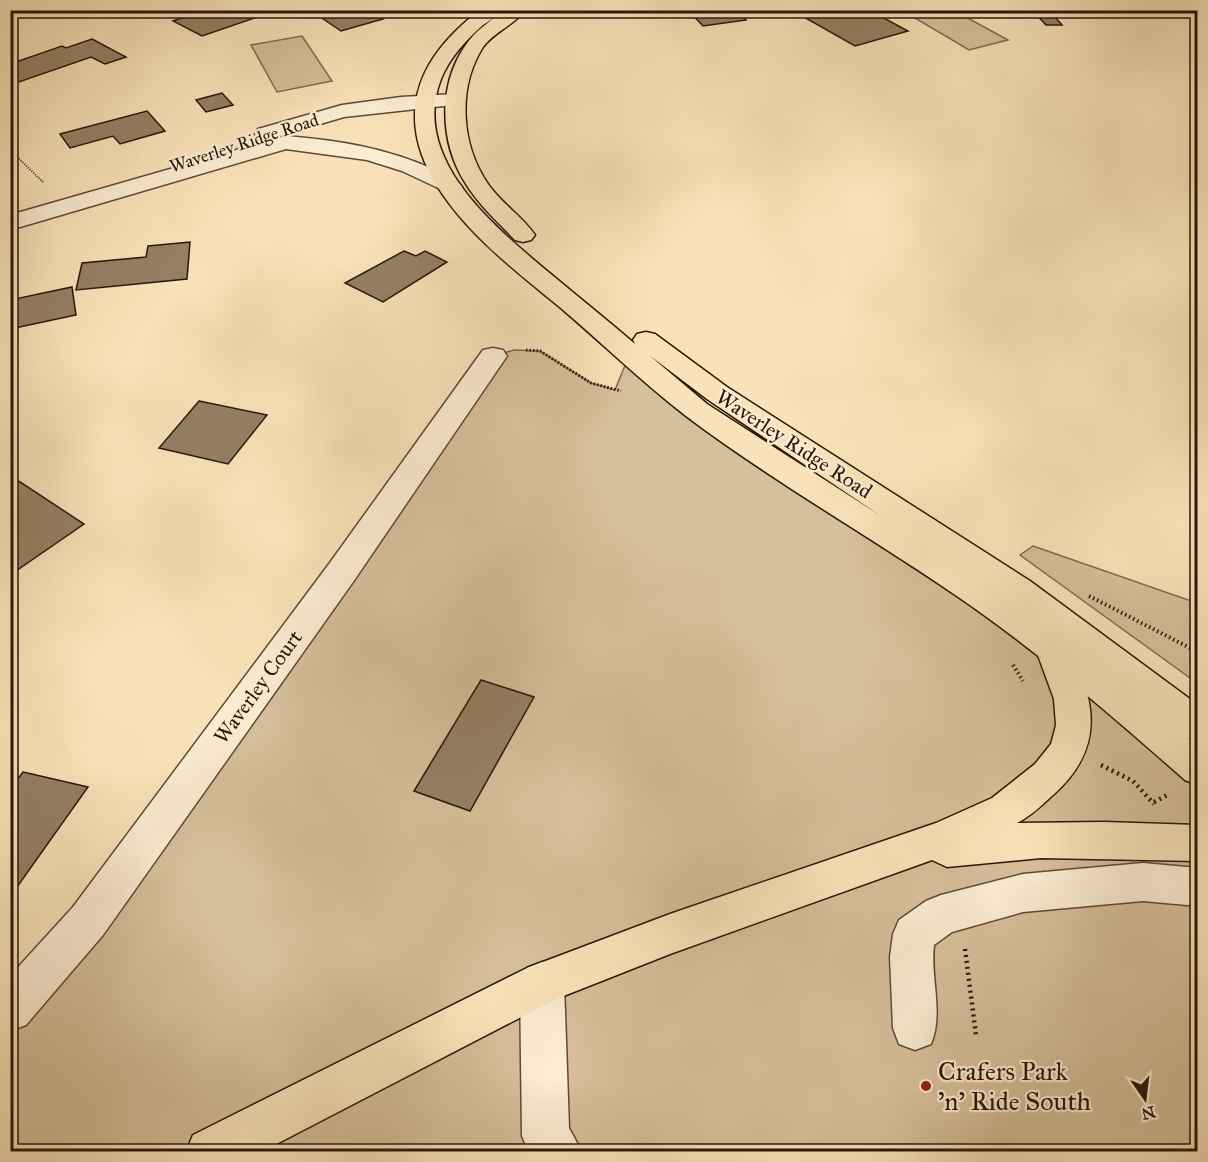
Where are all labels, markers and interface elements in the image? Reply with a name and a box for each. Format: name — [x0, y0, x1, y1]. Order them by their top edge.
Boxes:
street label: Waverley Ridge Road — [167, 109, 322, 178]
street label: Waverley Ridge Road — [711, 384, 878, 505]
street label: Waverley Court — [208, 625, 308, 749]
place label: Crafers Park 'n' Ride South — [938, 1055, 1092, 1117]
north arrow — [1115, 1069, 1175, 1129]
marker: Crafers Park 'n' Ride South — [919, 1079, 933, 1093]
text: N — [1139, 1102, 1157, 1124]

